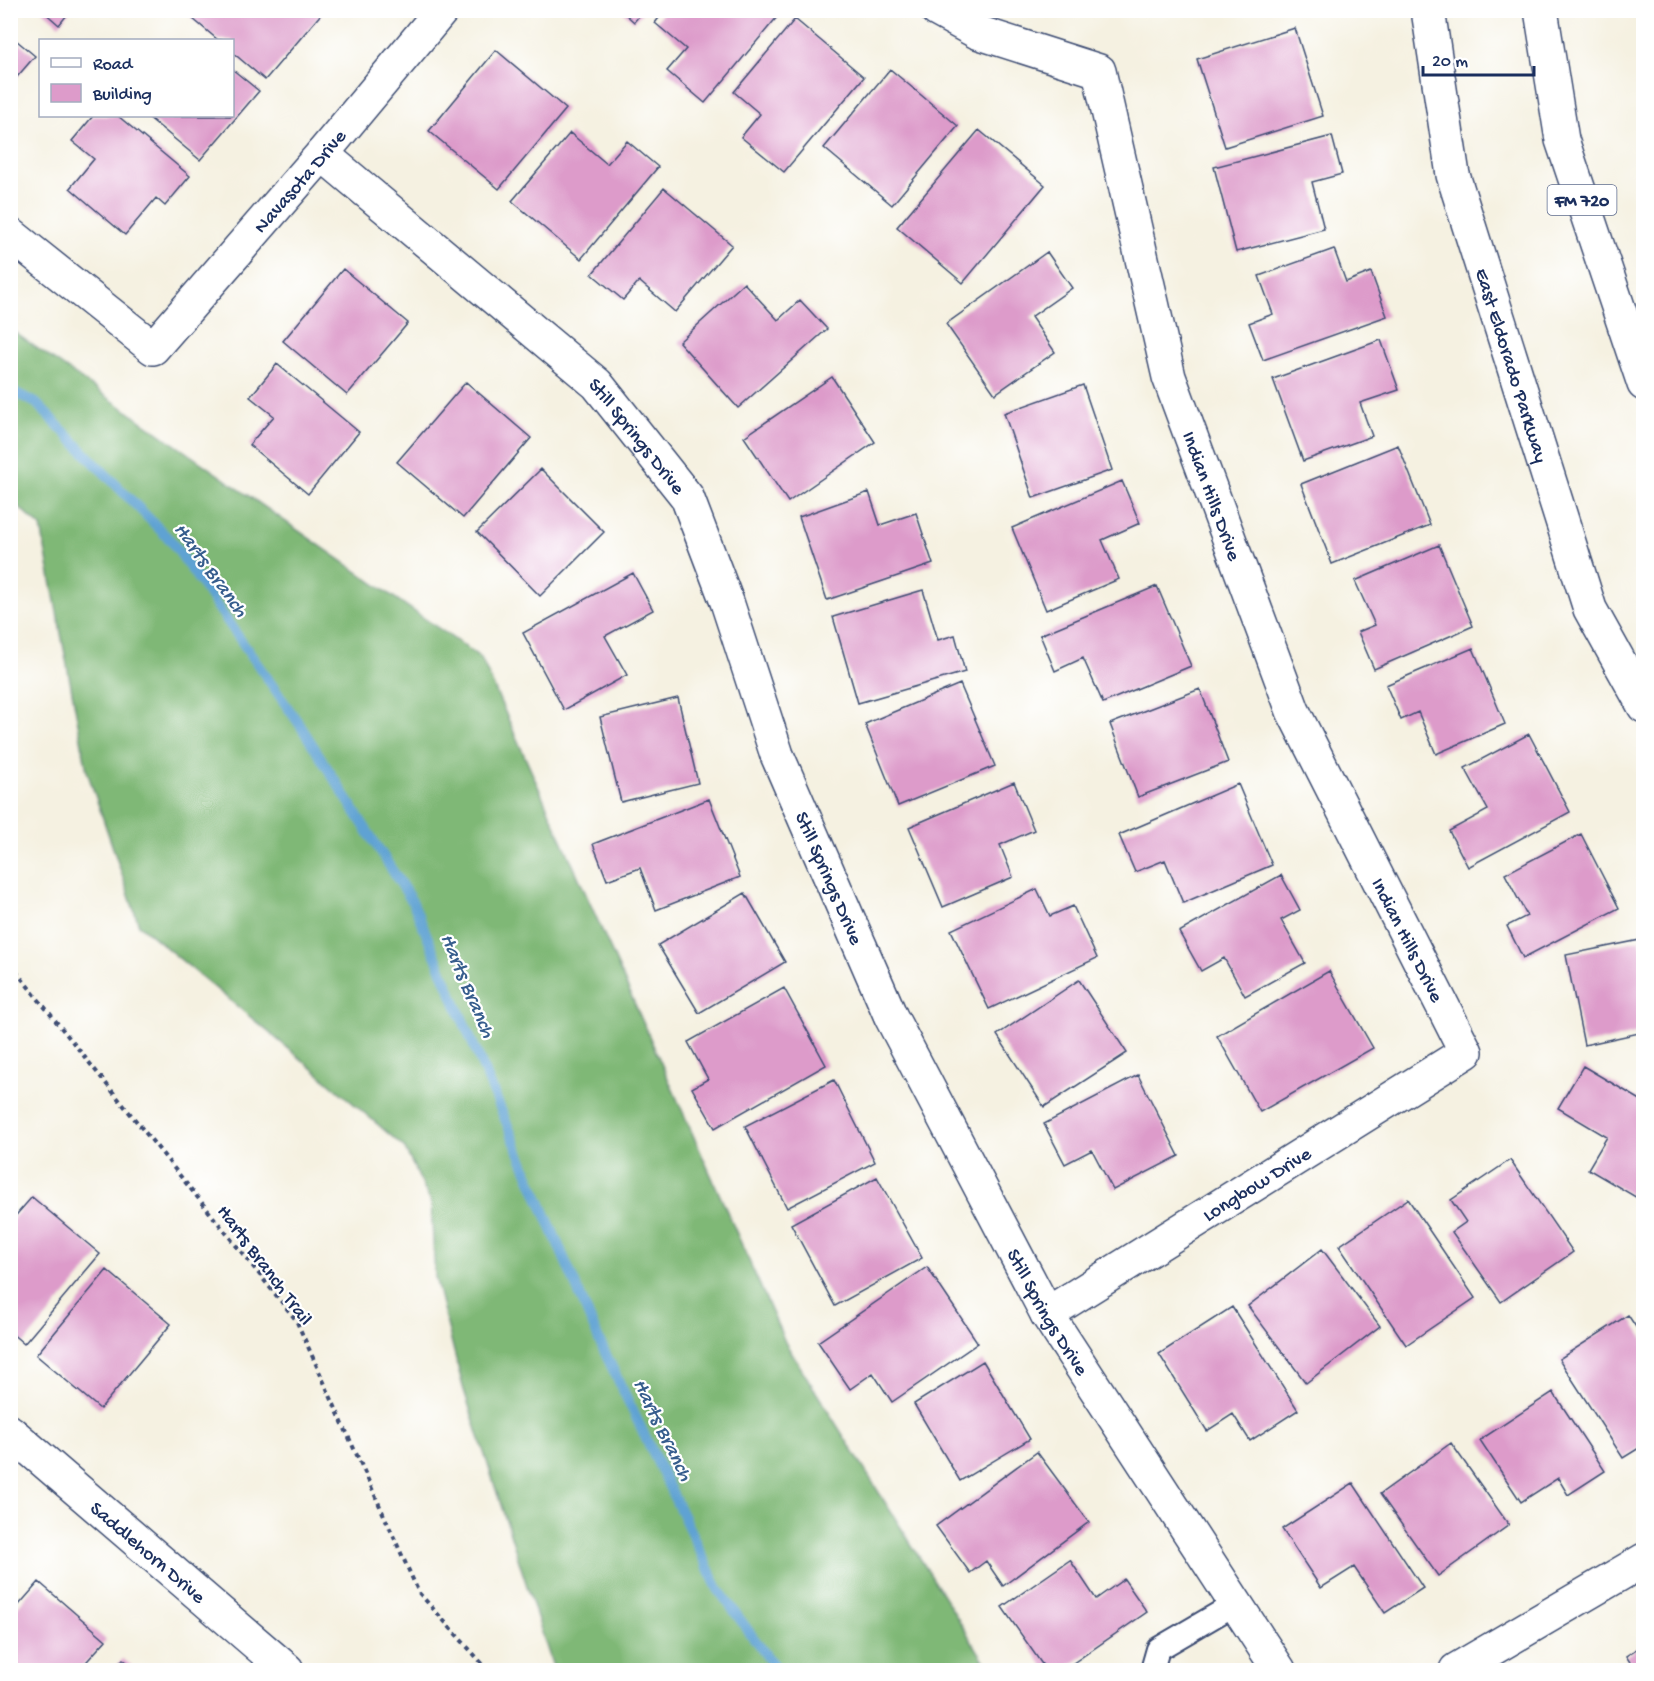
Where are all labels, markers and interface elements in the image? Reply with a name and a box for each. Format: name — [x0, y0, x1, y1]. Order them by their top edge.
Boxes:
legend — [39, 39, 234, 117]
scale bar — [1423, 39, 1534, 77]
text: 20 m — [1432, 52, 1468, 73]
text: Road — [93, 55, 134, 76]
text: Building — [92, 85, 152, 106]
street label: Navasota Drive — [250, 126, 353, 239]
road number: FM 720 — [1548, 185, 1616, 215]
street label: East Eldorado Parkway — [1468, 266, 1551, 466]
street label: Still Springs Drive — [583, 374, 689, 501]
street label: Indian Hills Drive — [1175, 429, 1244, 565]
water label: Harts Branch — [167, 519, 252, 624]
street label: Still Springs Drive — [788, 809, 866, 950]
street label: Indian Hills Drive — [1365, 875, 1447, 1007]
water label: Harts Branch — [433, 931, 499, 1043]
street label: Longbow Drive — [1199, 1143, 1317, 1228]
street label: Harts Branch Trail — [210, 1201, 316, 1331]
street label: Still Springs Drive — [1000, 1246, 1092, 1381]
water label: Harts Branch — [625, 1375, 697, 1486]
street label: Saddlehorn Drive — [84, 1498, 209, 1610]

